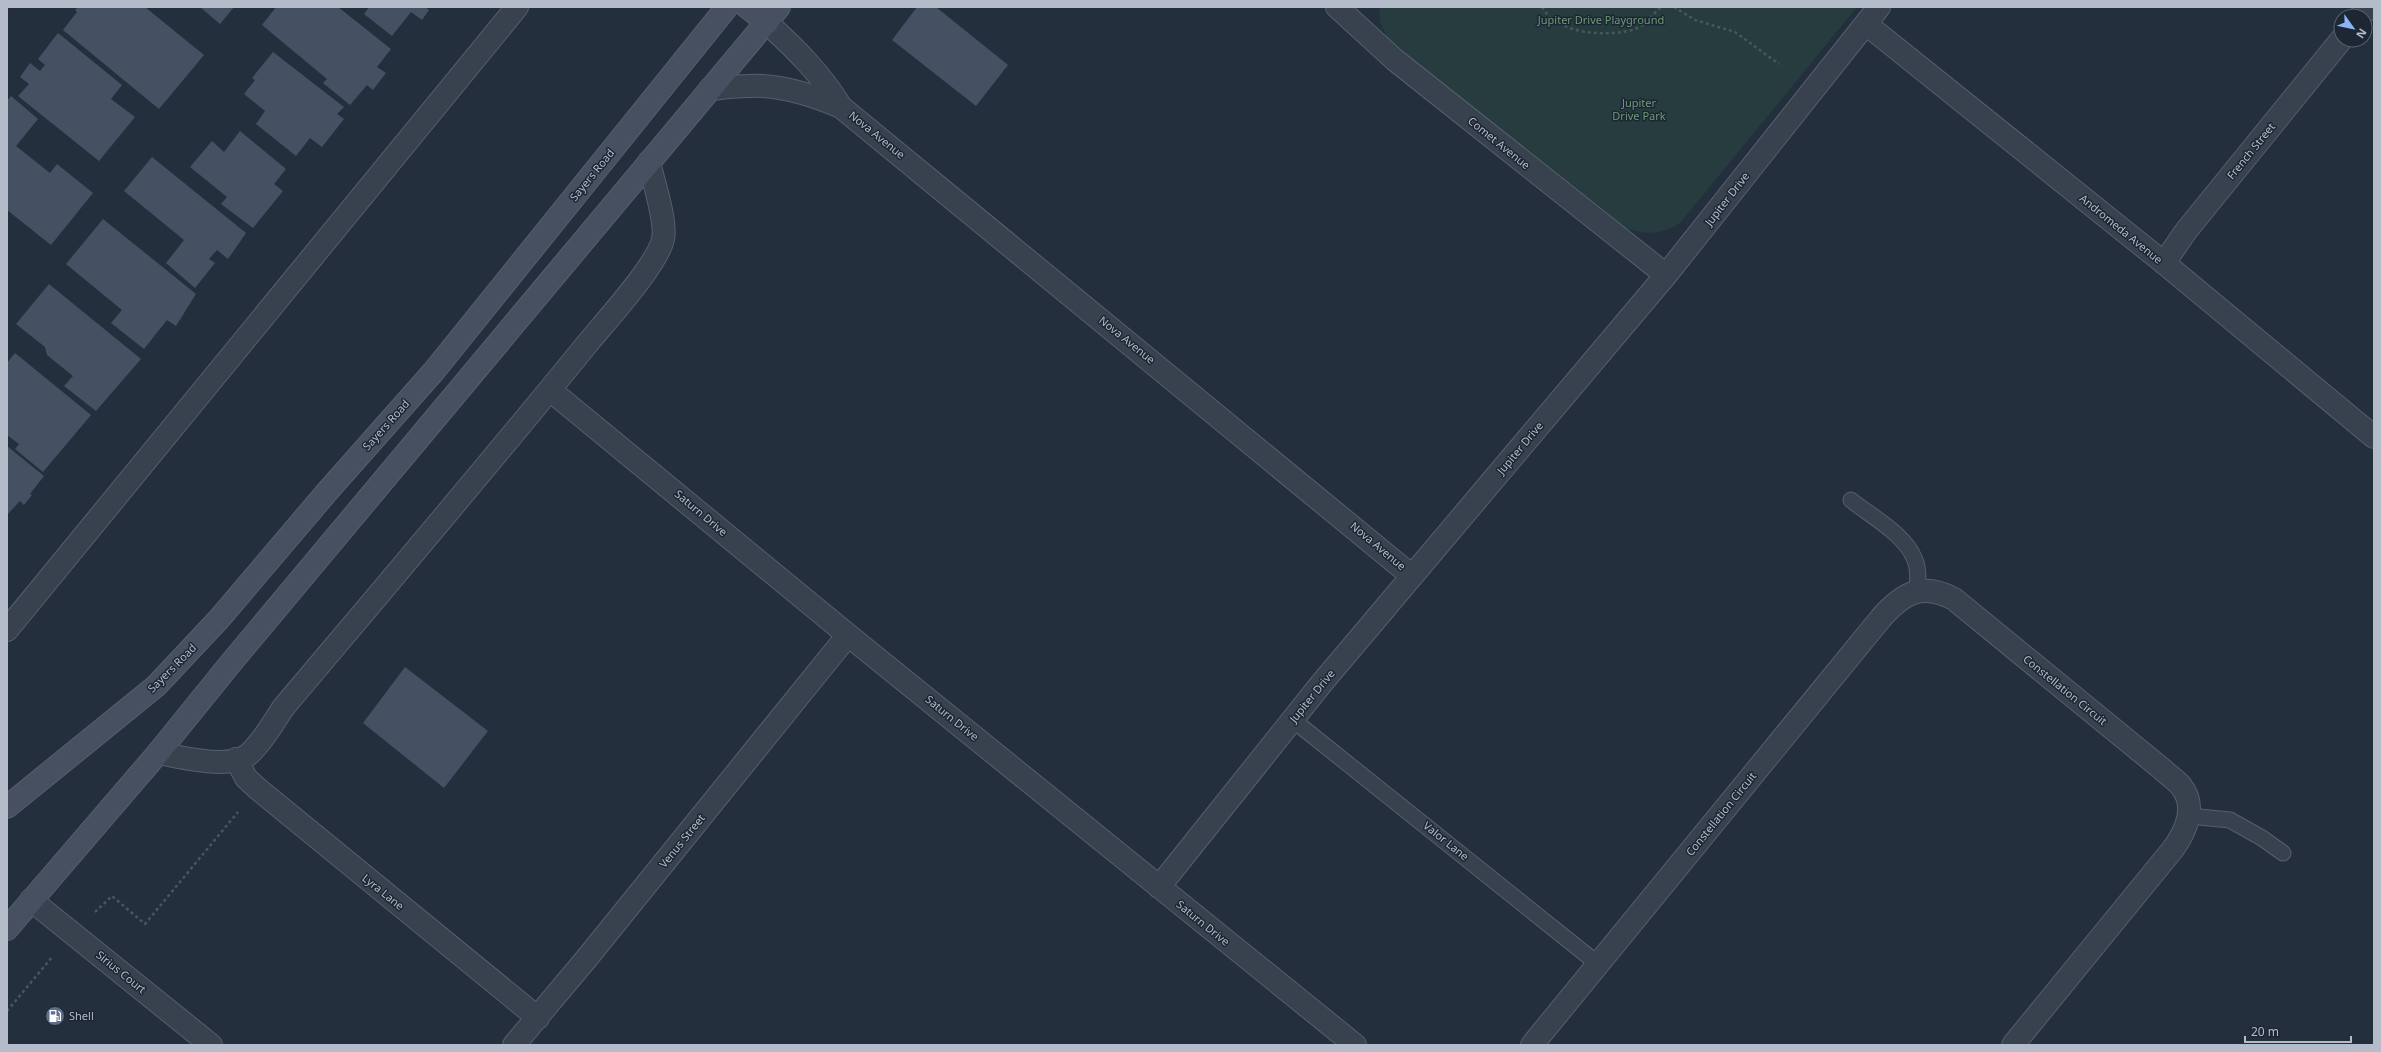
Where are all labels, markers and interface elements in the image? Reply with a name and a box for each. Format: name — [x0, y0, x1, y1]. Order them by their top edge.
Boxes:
north arrow — [2333, 8, 2373, 48]
park label: Jupiter Drive Playground — [1537, 12, 1664, 27]
text: N — [2353, 26, 2371, 42]
park label: Jupiter Drive Park — [1612, 95, 1666, 123]
street label: Nova Avenue — [846, 107, 908, 162]
street label: Comet Avenue — [1465, 113, 1533, 172]
street label: French Street — [2223, 119, 2278, 182]
street label: Sayers Road — [566, 145, 617, 204]
street label: Jupiter Drive — [1700, 169, 1752, 229]
street label: Andromeda Avenue — [2077, 191, 2166, 267]
street label: Nova Avenue — [1096, 312, 1158, 367]
street label: Sayers Road — [359, 396, 412, 453]
street label: Jupiter Drive — [1493, 418, 1546, 478]
street label: Saturn Drive — [672, 486, 731, 539]
street label: Nova Avenue — [1347, 518, 1409, 573]
street label: Sayers Road — [144, 640, 199, 695]
street label: Constellation Circuit — [2020, 651, 2110, 728]
street label: Jupiter Drive — [1285, 666, 1338, 726]
street label: Saturn Drive — [923, 692, 982, 744]
street label: Constellation Circuit — [1682, 769, 1759, 859]
street label: Venus Street — [655, 811, 708, 871]
street label: Valor Lane — [1420, 818, 1472, 864]
street label: Lyra Lane — [359, 870, 407, 913]
street label: Saturn Drive — [1174, 897, 1233, 949]
street label: Sirius Court — [93, 947, 149, 996]
fuel station icon: Shell — [44, 1005, 66, 1027]
place label: Shell — [69, 1008, 94, 1023]
scale bar — [2245, 1018, 2351, 1044]
text: 20 m — [2251, 1023, 2279, 1040]

